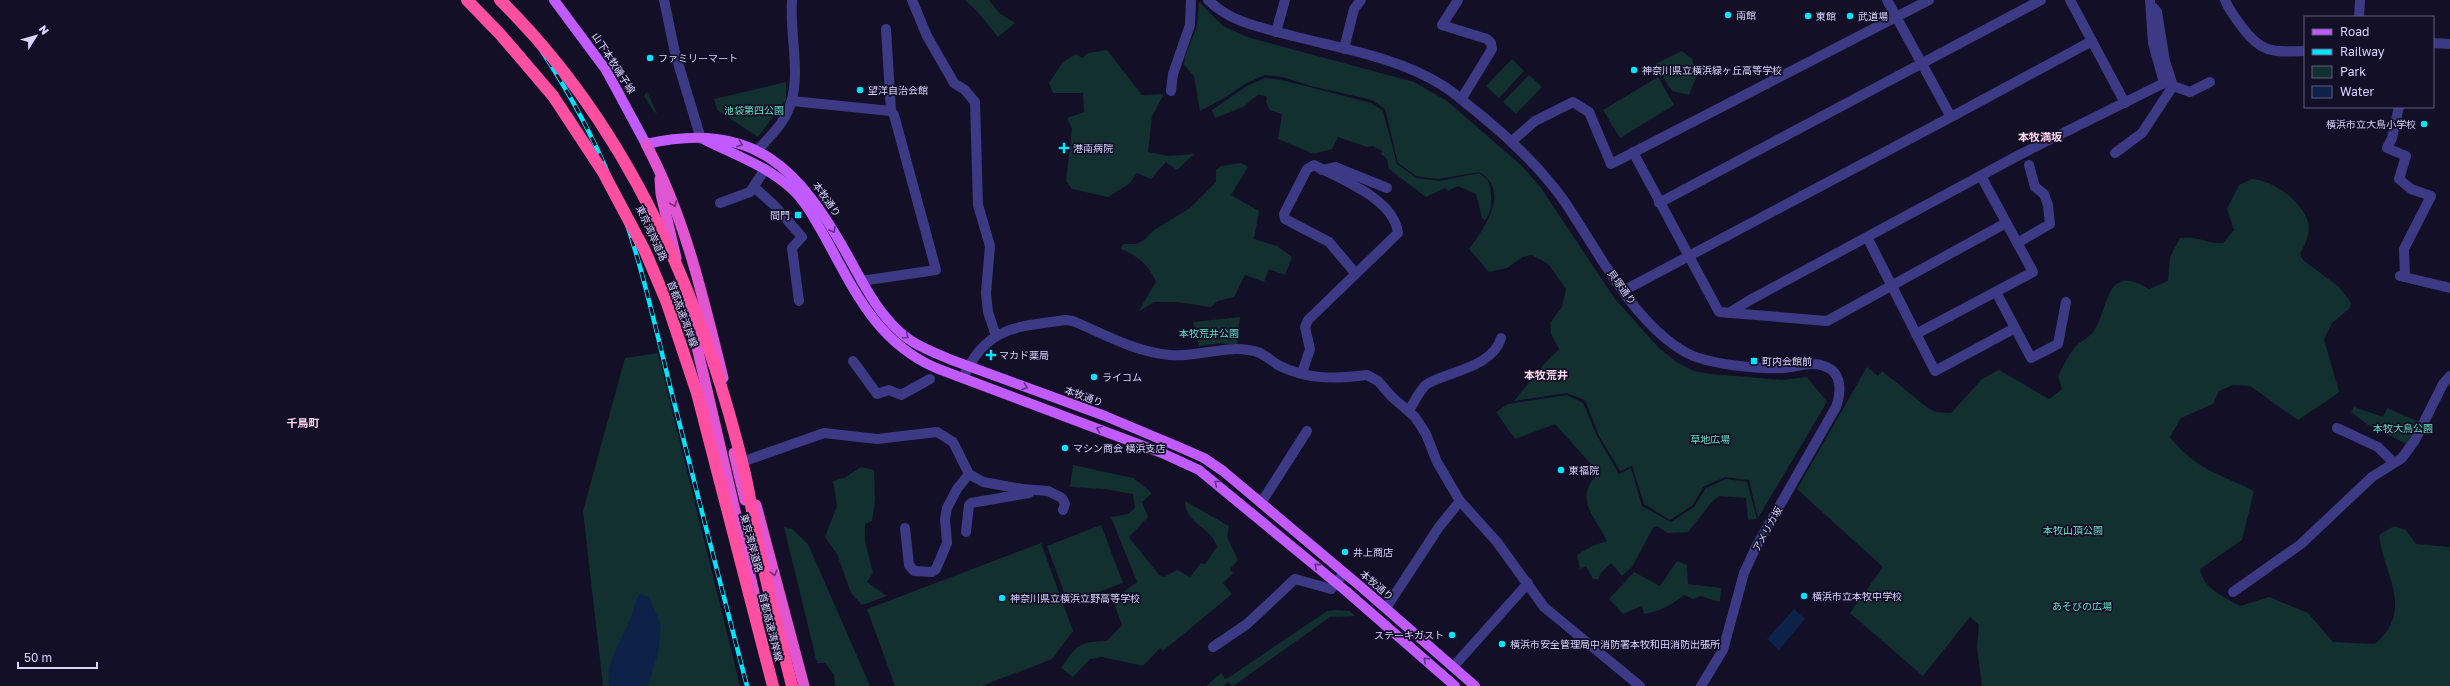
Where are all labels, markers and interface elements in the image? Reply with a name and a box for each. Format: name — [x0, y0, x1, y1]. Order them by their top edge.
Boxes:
place label: 南館 — [1736, 9, 1756, 21]
marker: 南館 — [1723, 10, 1733, 20]
place label: 東館 — [1816, 10, 1836, 22]
place label: 武道場 — [1858, 10, 1888, 22]
marker: 東館 — [1803, 11, 1813, 21]
marker: 武道場 — [1845, 11, 1855, 21]
north arrow — [16, 16, 56, 56]
legend — [2304, 16, 2434, 108]
text: N — [37, 22, 52, 37]
text: Road — [2340, 24, 2369, 39]
street label: 山下本牧磯子線 — [590, 30, 638, 96]
text: Railway — [2340, 44, 2385, 59]
place label: ファミリーマート — [658, 52, 738, 64]
marker: ファミリーマート — [645, 53, 655, 63]
place label: 神奈川県立横浜緑ヶ丘高等学校 — [1642, 64, 1782, 76]
text: Park — [2340, 64, 2366, 79]
marker: 神奈川県立横浜緑ヶ丘高等学校 — [1629, 65, 1639, 75]
place label: 望洋自治会館 — [868, 84, 928, 96]
text: Water — [2340, 84, 2374, 99]
marker: 望洋自治会館 — [855, 85, 865, 95]
park label: 池袋第四公園 — [724, 104, 784, 116]
place label: 横浜市立大鳥小学校 — [2326, 118, 2416, 130]
marker: 横浜市立大鳥小学校 — [2419, 119, 2429, 129]
district label: 本牧満坂 — [2018, 130, 2062, 143]
one-way arrow — [736, 139, 743, 148]
marker: 港南病院 — [1058, 142, 1070, 154]
place label: 港南病院 — [1073, 142, 1113, 154]
street label: 本牧通り — [811, 179, 843, 219]
one-way arrow — [669, 200, 677, 208]
street label: 東京湾岸道路 — [634, 203, 670, 263]
place label: 間門 — [770, 209, 790, 221]
marker: 間門 — [793, 210, 803, 220]
one-way arrow — [829, 225, 836, 233]
street label: 貝塚通り — [1605, 267, 1639, 307]
street label: 首都高速湾岸線 — [665, 279, 701, 349]
park label: 本牧荒井公園 — [1179, 327, 1239, 339]
one-way arrow — [901, 331, 908, 338]
place label: マカド薬局 — [999, 349, 1049, 361]
marker: マカド薬局 — [986, 350, 996, 360]
place label: 町内会館前 — [1762, 355, 1812, 367]
marker: 町内会館前 — [1749, 356, 1759, 366]
district label: 本牧荒井 — [1524, 368, 1568, 381]
place label: ライコム — [1102, 371, 1142, 383]
marker: ライコム — [1089, 372, 1099, 382]
one-way arrow — [1021, 383, 1028, 391]
street label: 本牧通り — [1063, 384, 1105, 408]
district label: 千鳥町 — [287, 416, 320, 429]
park label: 本牧大鳥公園 — [2373, 422, 2433, 434]
one-way arrow — [1096, 426, 1103, 434]
park label: 草地広場 — [1690, 433, 1730, 445]
place label: マシン商会 横浜支店 — [1073, 442, 1166, 454]
marker: マシン商会 横浜支店 — [1060, 443, 1070, 453]
place label: 東福院 — [1569, 464, 1599, 476]
marker: 東福院 — [1556, 465, 1566, 475]
one-way arrow — [1214, 480, 1221, 488]
street label: アメリカ坂 — [1750, 504, 1784, 554]
street label: 東京湾岸道路 — [738, 512, 766, 574]
park label: 本牧山頂公園 — [2043, 524, 2103, 536]
place label: 井上商店 — [1353, 546, 1393, 558]
marker: 井上商店 — [1340, 547, 1350, 557]
one-way arrow — [1314, 564, 1321, 571]
street label: 本牧通り — [1358, 567, 1396, 603]
one-way arrow — [769, 569, 778, 576]
place label: 横浜市立本牧中学校 — [1812, 590, 1902, 602]
marker: 横浜市立本牧中学校 — [1799, 591, 1809, 601]
street label: 首都高速湾岸線 — [757, 592, 785, 662]
place label: 神奈川県立横浜立野高等学校 — [1010, 592, 1140, 604]
marker: 神奈川県立横浜立野高等学校 — [997, 593, 1007, 603]
park label: あそびの広場 — [2052, 600, 2112, 612]
place label: ステーキガスト — [1374, 629, 1444, 641]
marker: ステーキガスト — [1447, 630, 1457, 640]
place label: 横浜市安全管理局中消防署本牧和田消防出張所 — [1510, 638, 1720, 650]
marker: 横浜市安全管理局中消防署本牧和田消防出張所 — [1497, 639, 1507, 649]
scale bar — [18, 644, 97, 670]
text: 50 m — [24, 650, 52, 665]
one-way arrow — [1423, 658, 1430, 665]

